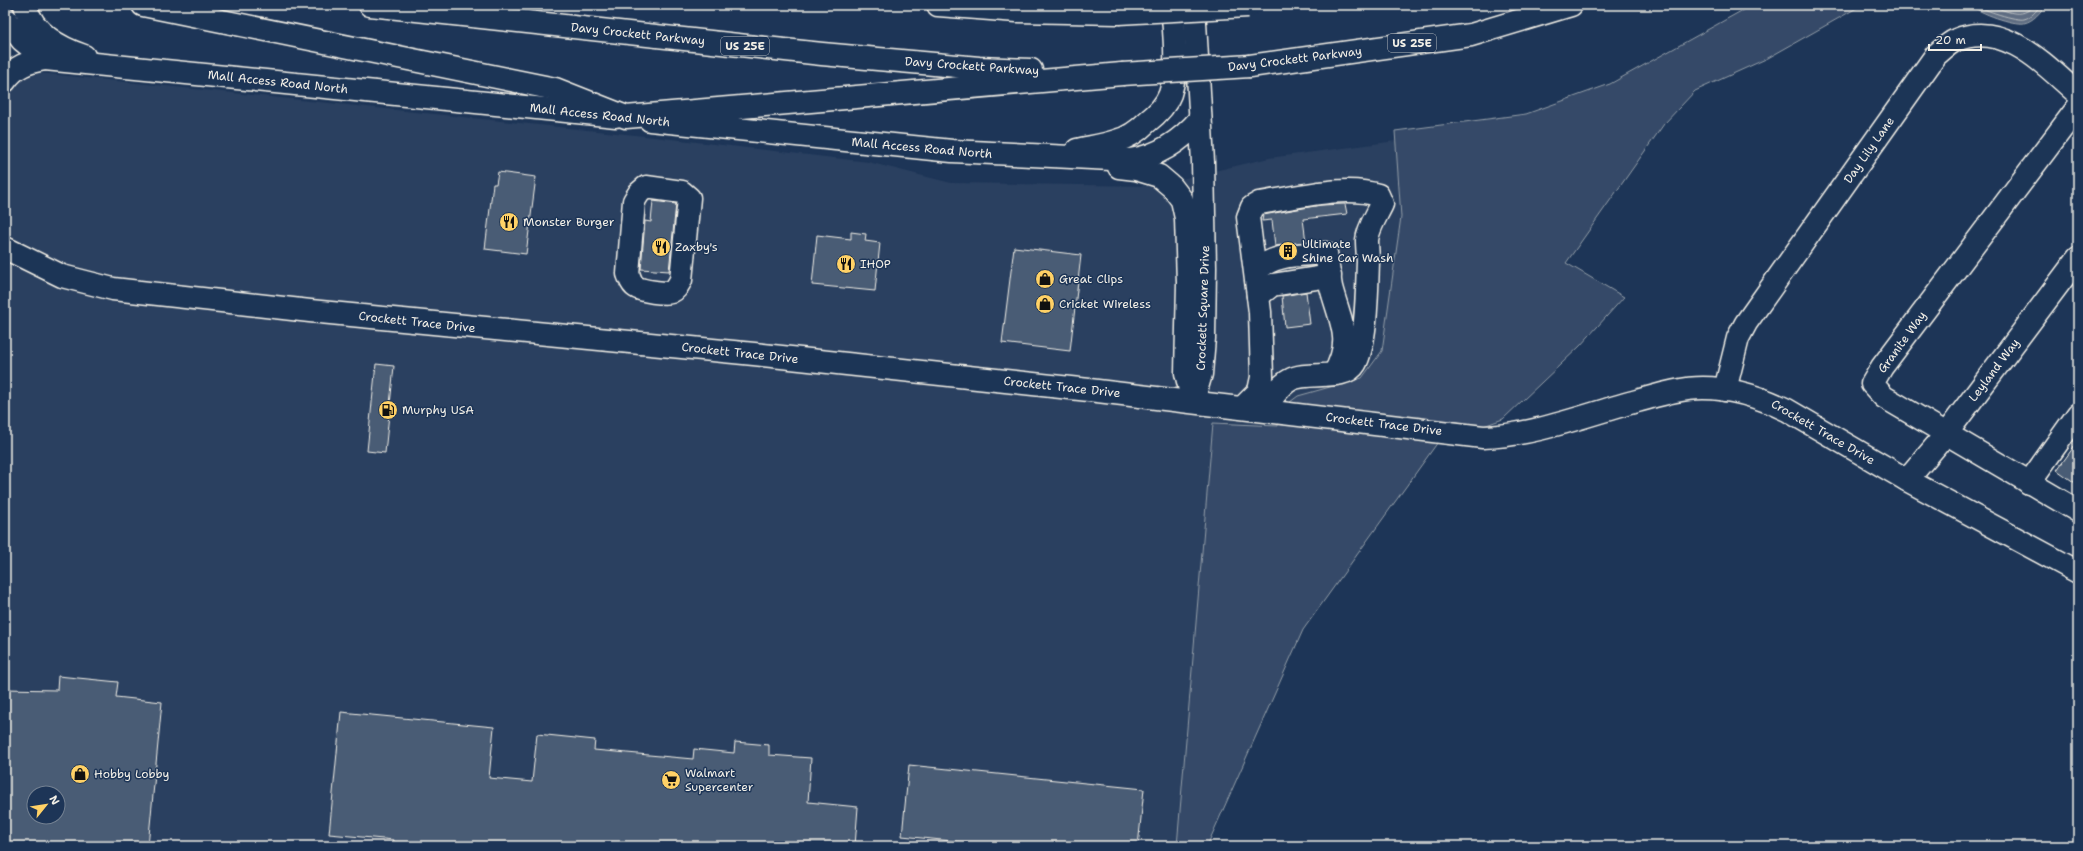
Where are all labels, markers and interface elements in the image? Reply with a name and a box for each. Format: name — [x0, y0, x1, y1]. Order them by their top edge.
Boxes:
street label: Davy Crockett Parkway — [570, 19, 706, 49]
scale bar — [1929, 26, 1981, 52]
text: 20 m — [1935, 32, 1966, 48]
road number: US 25E — [1388, 34, 1436, 52]
road number: US 25E — [721, 37, 769, 55]
street label: Davy Crockett Parkway — [1227, 43, 1363, 75]
street label: Davy Crockett Parkway — [904, 53, 1040, 79]
street label: Mall Access Road North — [207, 67, 349, 97]
street label: Mall Access Road North — [529, 100, 671, 130]
street label: Day Lily Lane — [1840, 113, 1898, 186]
street label: Mall Access Road North — [851, 134, 993, 162]
restaurant icon: Monster Burger — [498, 211, 520, 233]
place label: Monster Burger — [523, 214, 615, 230]
restaurant icon: Zaxby's — [650, 236, 672, 258]
place label: Ultimate Shine Car Wash — [1302, 236, 1393, 266]
place label: Zaxby's — [675, 239, 718, 255]
building icon: Ultimate Shine Car Wash — [1277, 240, 1299, 262]
street label: Crockett Square Drive — [1193, 245, 1213, 371]
restaurant icon: IHOP — [835, 253, 857, 275]
place label: IHOP — [860, 256, 891, 272]
shop icon: Great Clips — [1034, 268, 1056, 290]
place label: Great Clips — [1059, 271, 1123, 287]
shop icon: Cricket Wireless — [1034, 293, 1056, 315]
place label: Cricket Wireless — [1059, 296, 1151, 312]
street label: Crockett Trace Drive — [358, 308, 476, 336]
street label: Granite Way — [1874, 308, 1930, 376]
street label: Leyland Way — [1965, 335, 2023, 405]
street label: Crockett Trace Drive — [681, 339, 799, 367]
street label: Crockett Trace Drive — [1003, 373, 1121, 401]
street label: Crockett Trace Drive — [1768, 396, 1878, 468]
fuel station icon: Murphy USA — [377, 399, 399, 421]
place label: Murphy USA — [402, 402, 474, 418]
street label: Crockett Trace Drive — [1325, 409, 1443, 439]
shop icon: Hobby Lobby — [69, 763, 91, 785]
place label: Walmart Supercenter — [685, 765, 754, 795]
place label: Hobby Lobby — [94, 766, 170, 782]
supermarket icon: Walmart Supercenter — [660, 769, 682, 791]
north arrow — [26, 785, 66, 825]
text: N — [46, 793, 63, 808]

